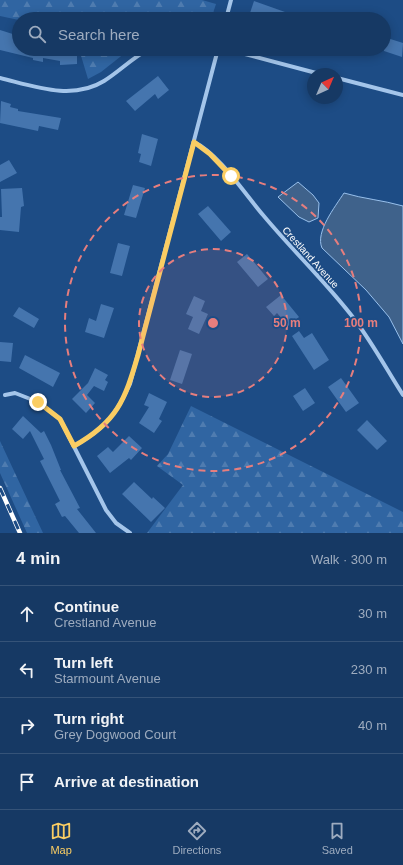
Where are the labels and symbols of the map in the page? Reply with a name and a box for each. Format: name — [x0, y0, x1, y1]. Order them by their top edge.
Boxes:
north arrow — [307, 68, 343, 104]
route start — [222, 167, 240, 185]
street label: Crestland Avenue — [280, 224, 341, 291]
centre of rings — [206, 316, 220, 330]
text: 50 m — [273, 316, 301, 330]
text: 100 m — [344, 316, 378, 330]
route end — [29, 393, 47, 411]

